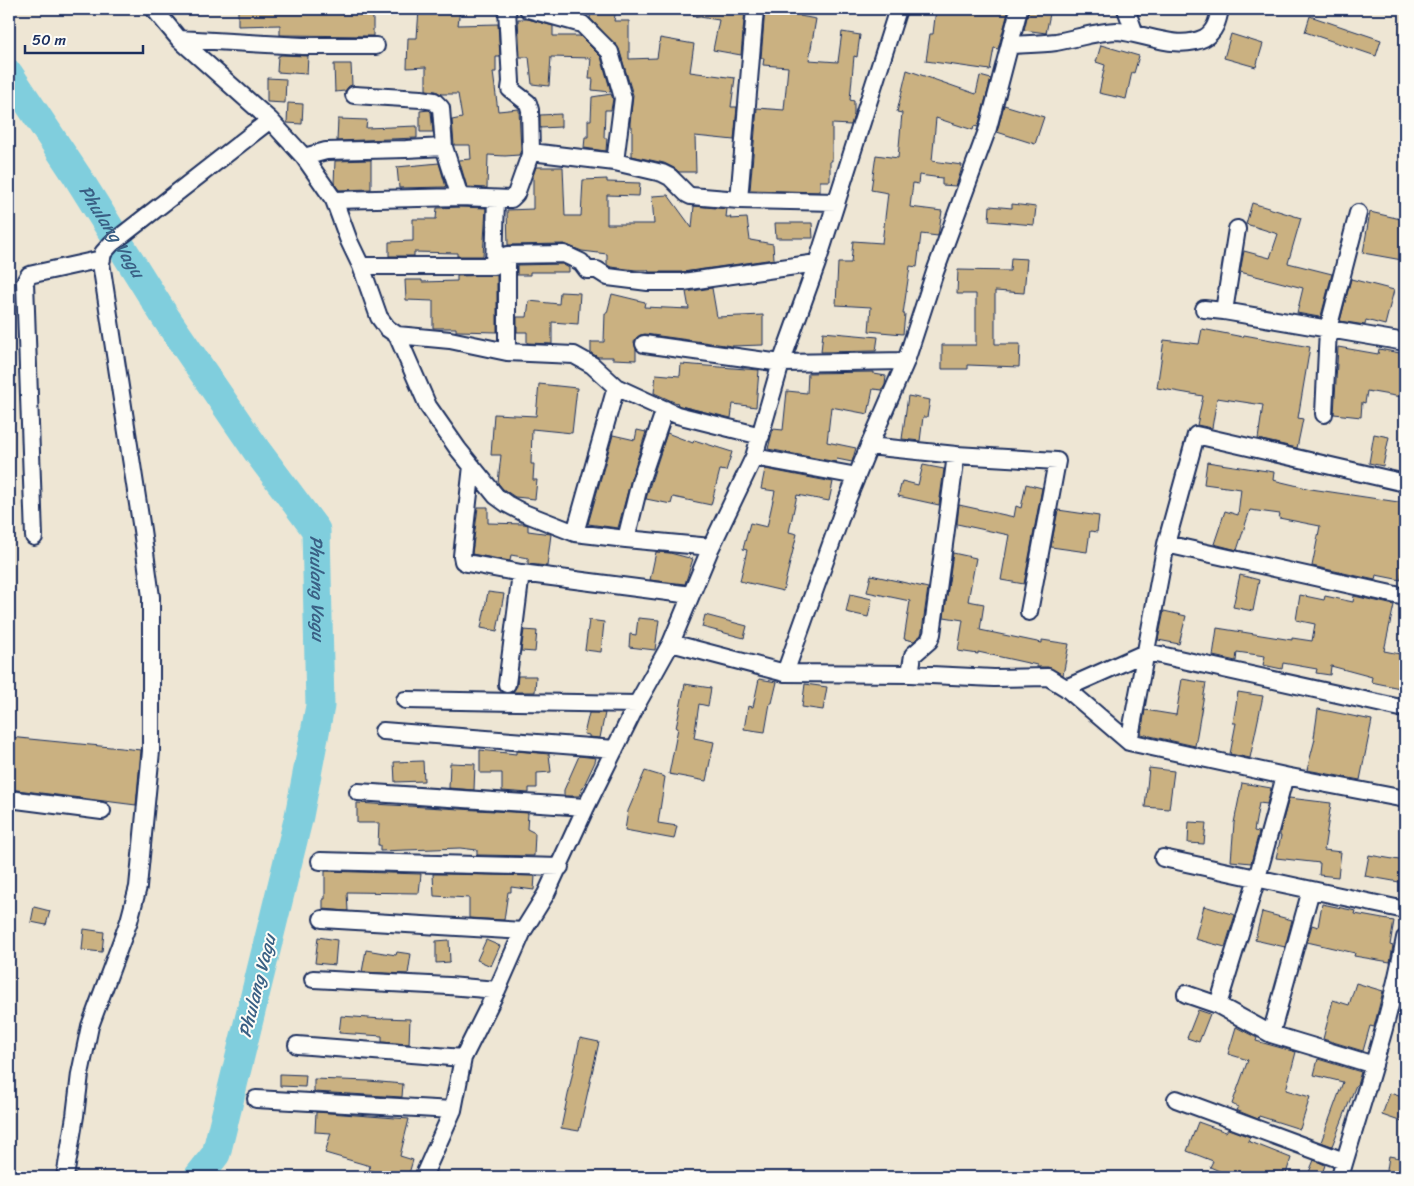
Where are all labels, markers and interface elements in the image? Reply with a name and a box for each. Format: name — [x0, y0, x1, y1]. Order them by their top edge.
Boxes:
scale bar — [25, 22, 142, 54]
text: 50 m — [32, 27, 67, 53]
water label: Phulang Vagu — [70, 178, 154, 286]
water label: Phulang Vagu — [300, 535, 335, 643]
water label: Phulang Vagu — [229, 929, 286, 1041]

